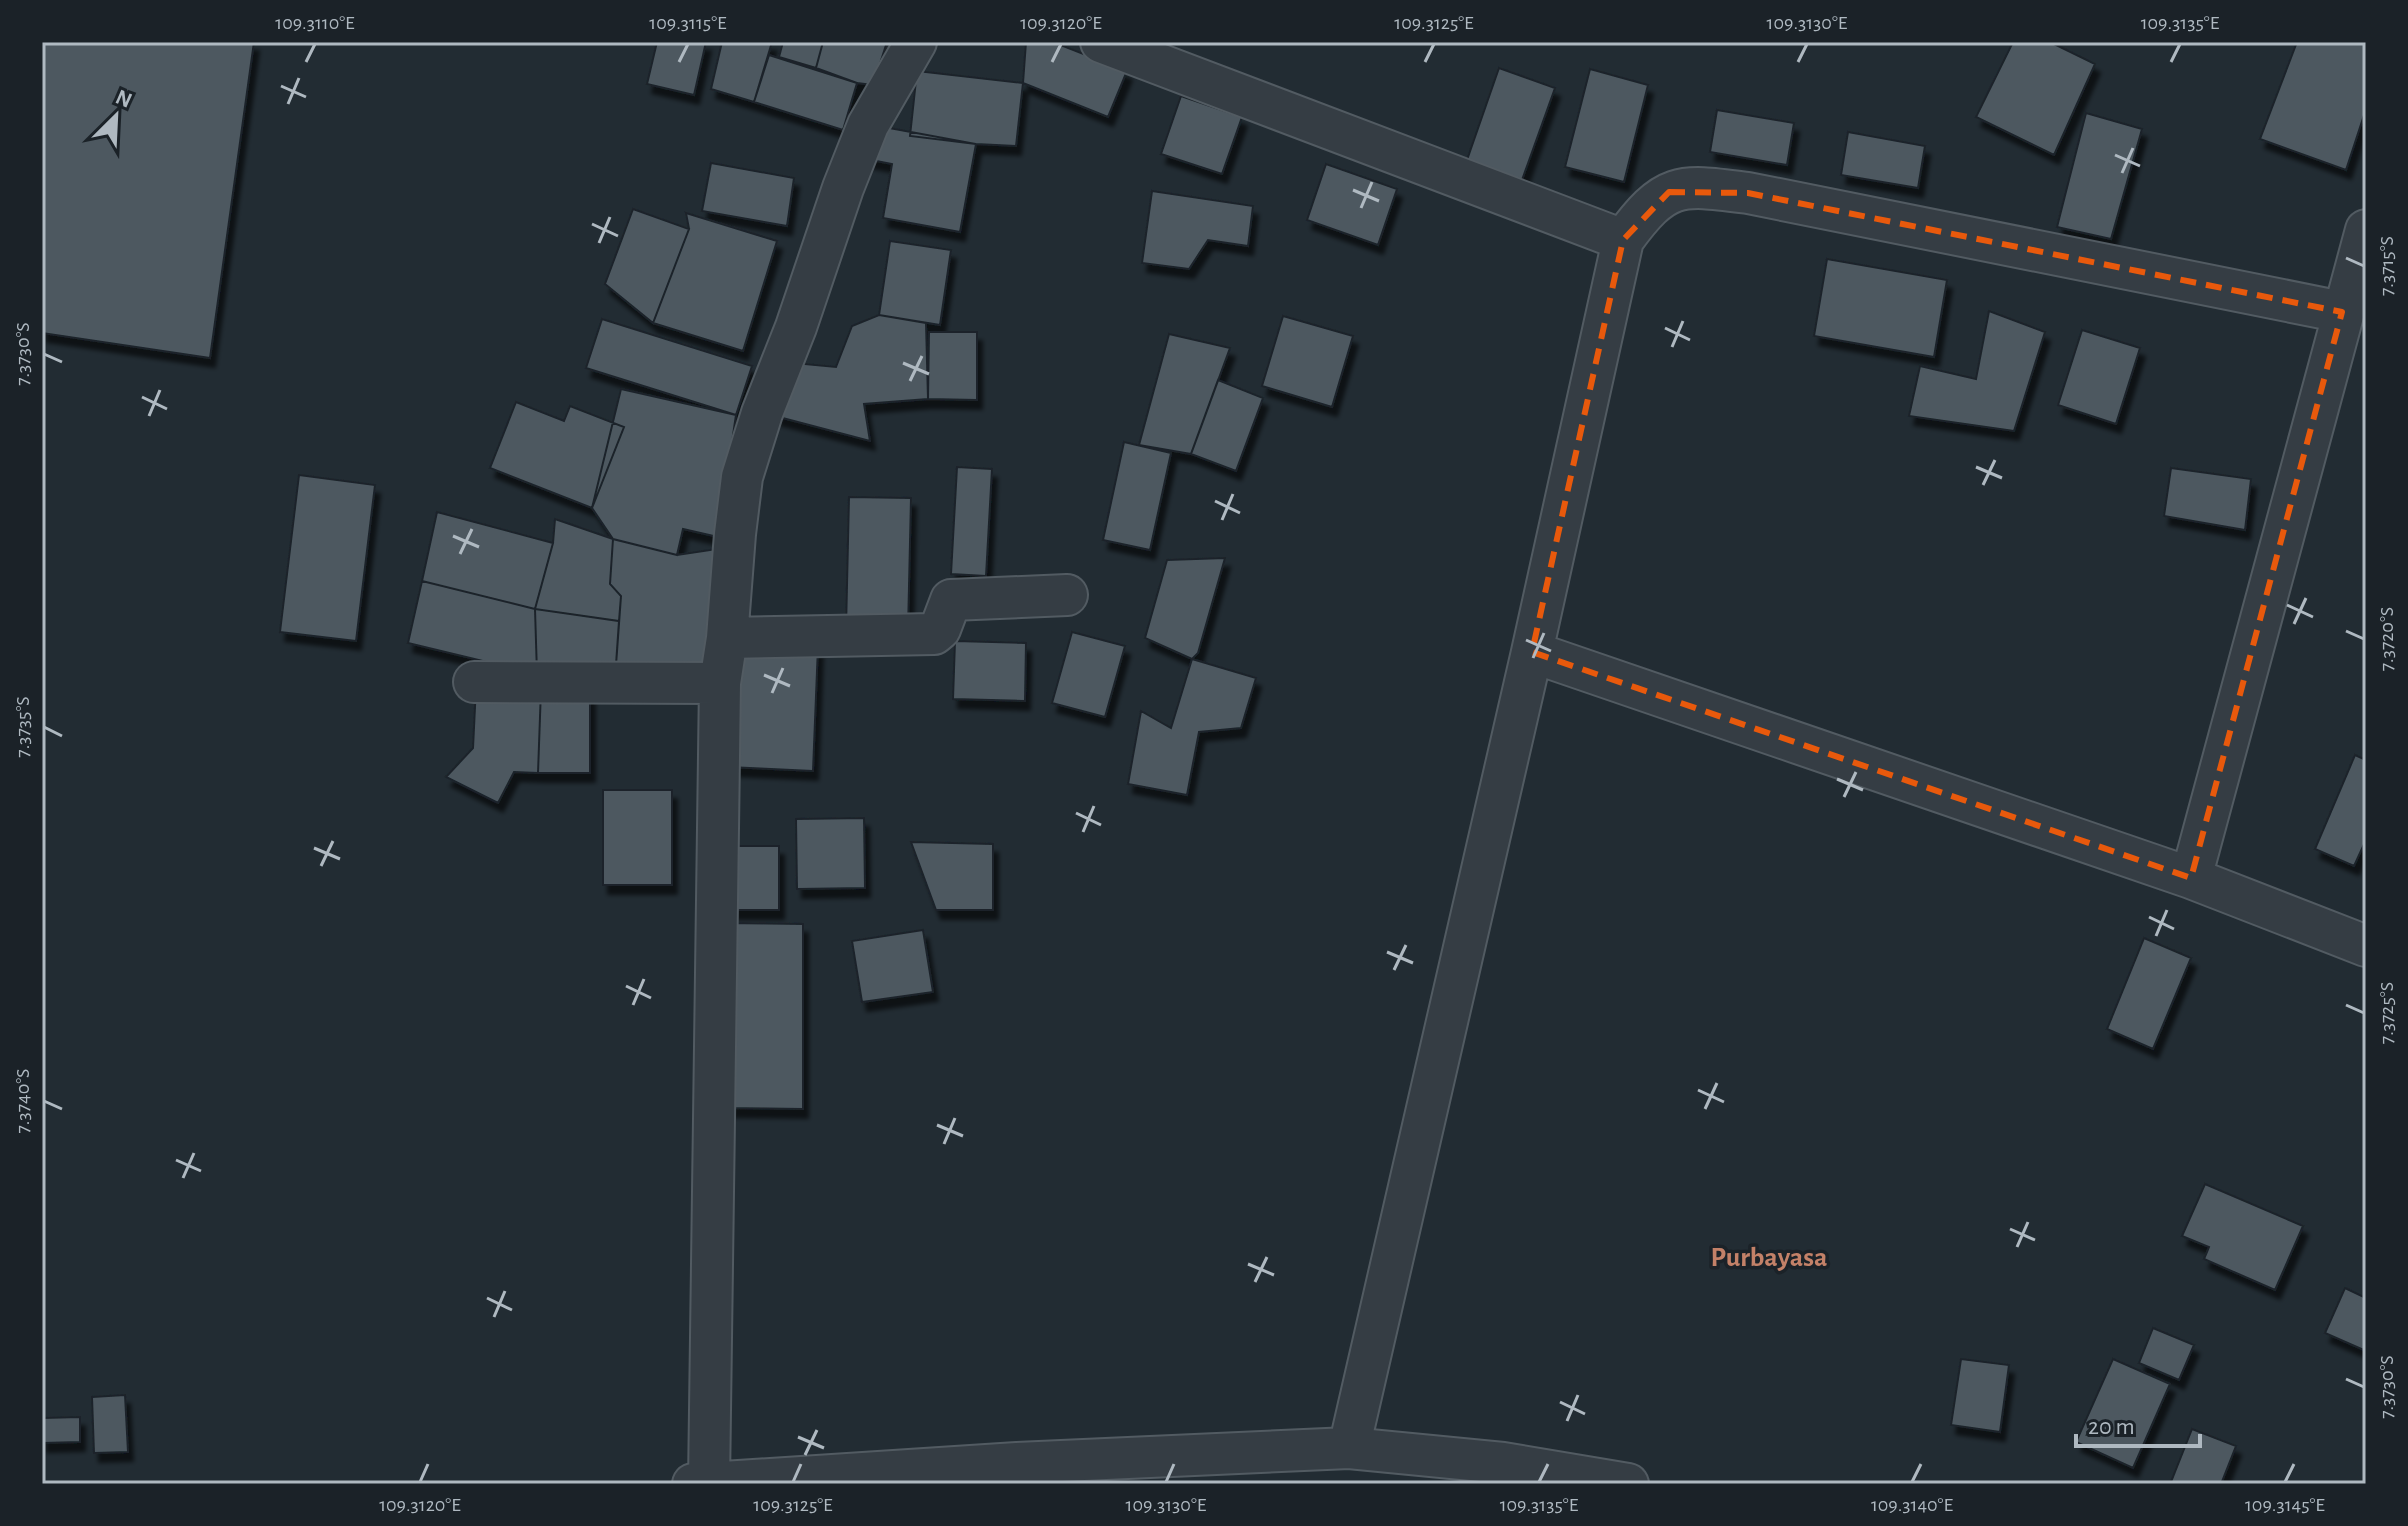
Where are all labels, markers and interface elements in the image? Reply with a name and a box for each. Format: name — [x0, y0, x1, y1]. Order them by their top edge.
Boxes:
text: 109.3110°E — [275, 13, 355, 33]
text: 109.3115°E — [649, 13, 727, 33]
text: 109.3120°E — [1020, 13, 1102, 33]
text: 109.3125°E — [1394, 13, 1474, 33]
text: 109.3130°E — [1767, 13, 1848, 33]
text: 109.3135°E — [2141, 13, 2220, 33]
north arrow — [76, 76, 156, 156]
text: N — [112, 85, 135, 112]
text: 7.3715°S — [2377, 236, 2397, 296]
text: 7.3730°S — [13, 322, 33, 386]
text: 7.3720°S — [2377, 607, 2397, 671]
text: 7.3735°S — [13, 696, 33, 758]
text: 7.3725°S — [2377, 982, 2397, 1044]
text: 7.3740°S — [13, 1069, 33, 1133]
district label: Purbayasa — [1711, 1244, 1828, 1272]
text: 7.3730°S — [2377, 1355, 2397, 1419]
scale bar — [2076, 1398, 2200, 1448]
text: 20 m — [2088, 1415, 2135, 1439]
text: 109.3120°E — [379, 1495, 461, 1515]
text: 109.3125°E — [753, 1495, 833, 1515]
text: 109.3130°E — [1126, 1495, 1207, 1515]
text: 109.3135°E — [1500, 1495, 1579, 1515]
text: 109.3140°E — [1871, 1495, 1953, 1515]
text: 109.3145°E — [2245, 1495, 2325, 1515]

